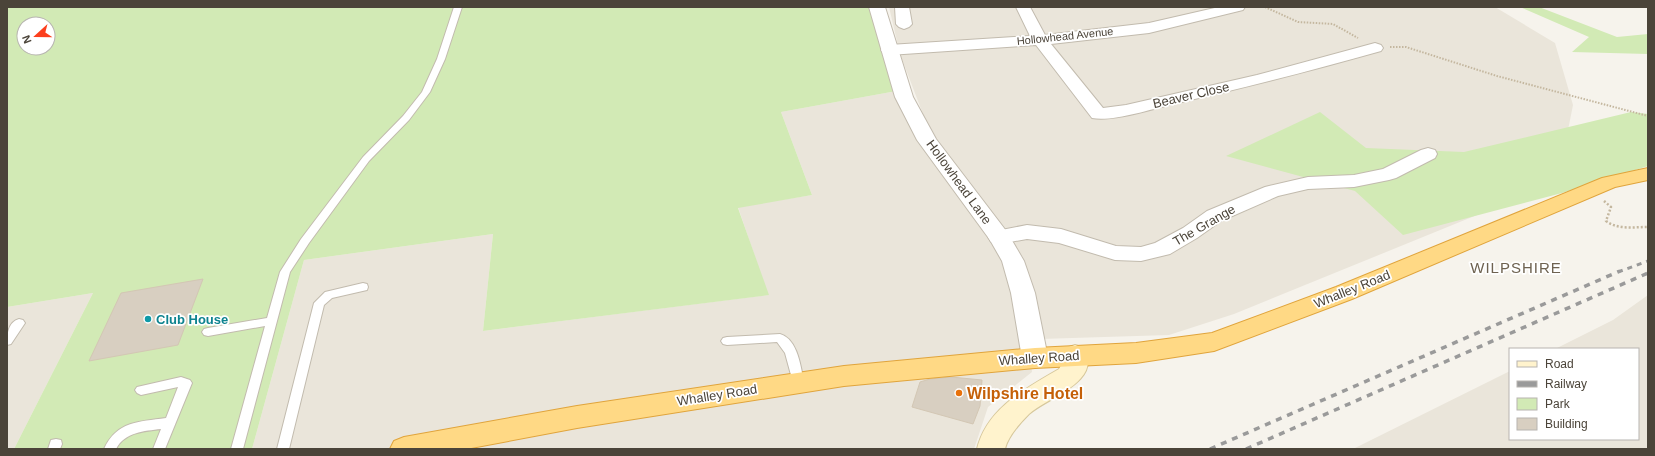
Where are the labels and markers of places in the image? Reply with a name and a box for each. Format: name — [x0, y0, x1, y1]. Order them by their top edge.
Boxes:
place label: Club House — [156, 312, 228, 327]
marker: Club House — [143, 314, 153, 324]
place label: Wilpshire Hotel — [967, 385, 1083, 402]
marker: Wilpshire Hotel — [954, 388, 964, 398]

